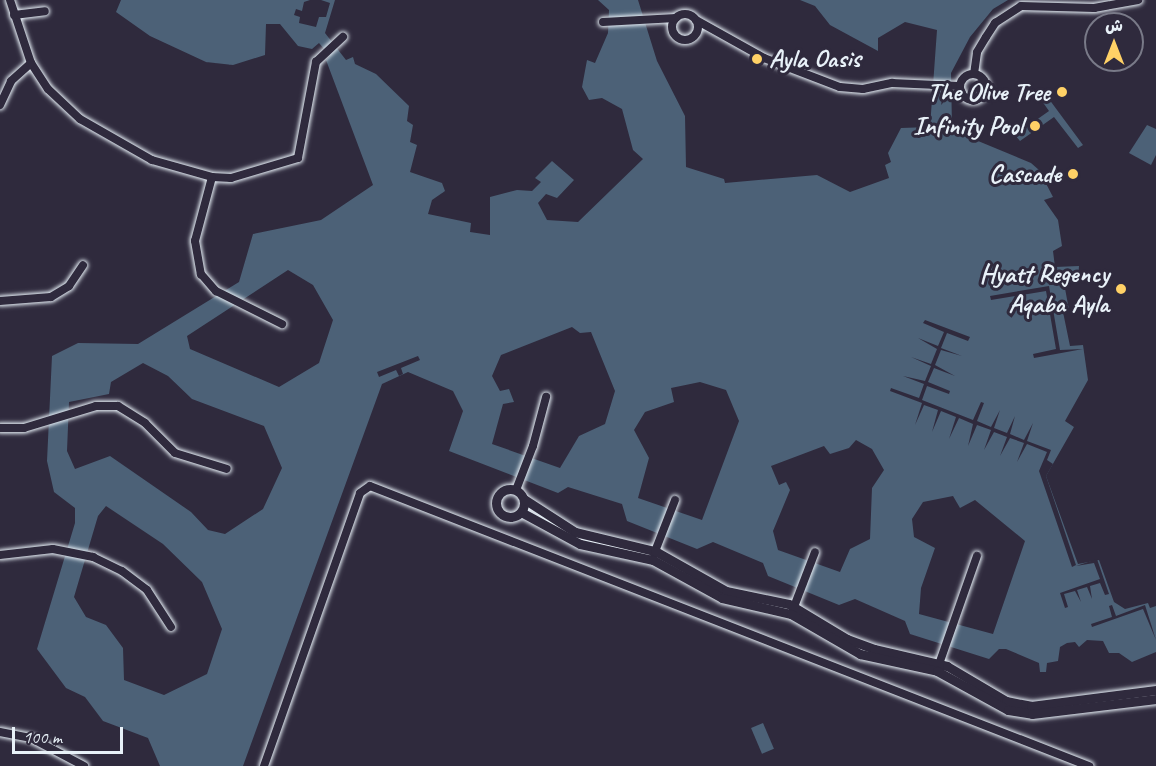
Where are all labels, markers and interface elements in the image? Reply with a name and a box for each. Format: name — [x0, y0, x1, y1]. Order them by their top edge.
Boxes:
north arrow — [1084, 12, 1144, 72]
text: ش — [1105, 16, 1123, 36]
place label: Ayla Oasis — [769, 43, 861, 75]
marker: Ayla Oasis — [750, 52, 764, 66]
place label: The Olive Tree — [927, 76, 1050, 108]
marker: The Olive Tree — [1055, 85, 1069, 99]
place label: Infinity Pool — [913, 110, 1023, 142]
marker: Infinity Pool — [1028, 119, 1042, 133]
place label: Cascade — [989, 158, 1061, 190]
marker: Cascade — [1066, 167, 1080, 181]
place label: Hyatt Regency Aqaba Ayla — [979, 258, 1109, 320]
marker: Hyatt Regency Aqaba Ayla — [1114, 282, 1128, 296]
scale bar — [15, 715, 126, 753]
text: 100 m — [23, 726, 62, 748]

